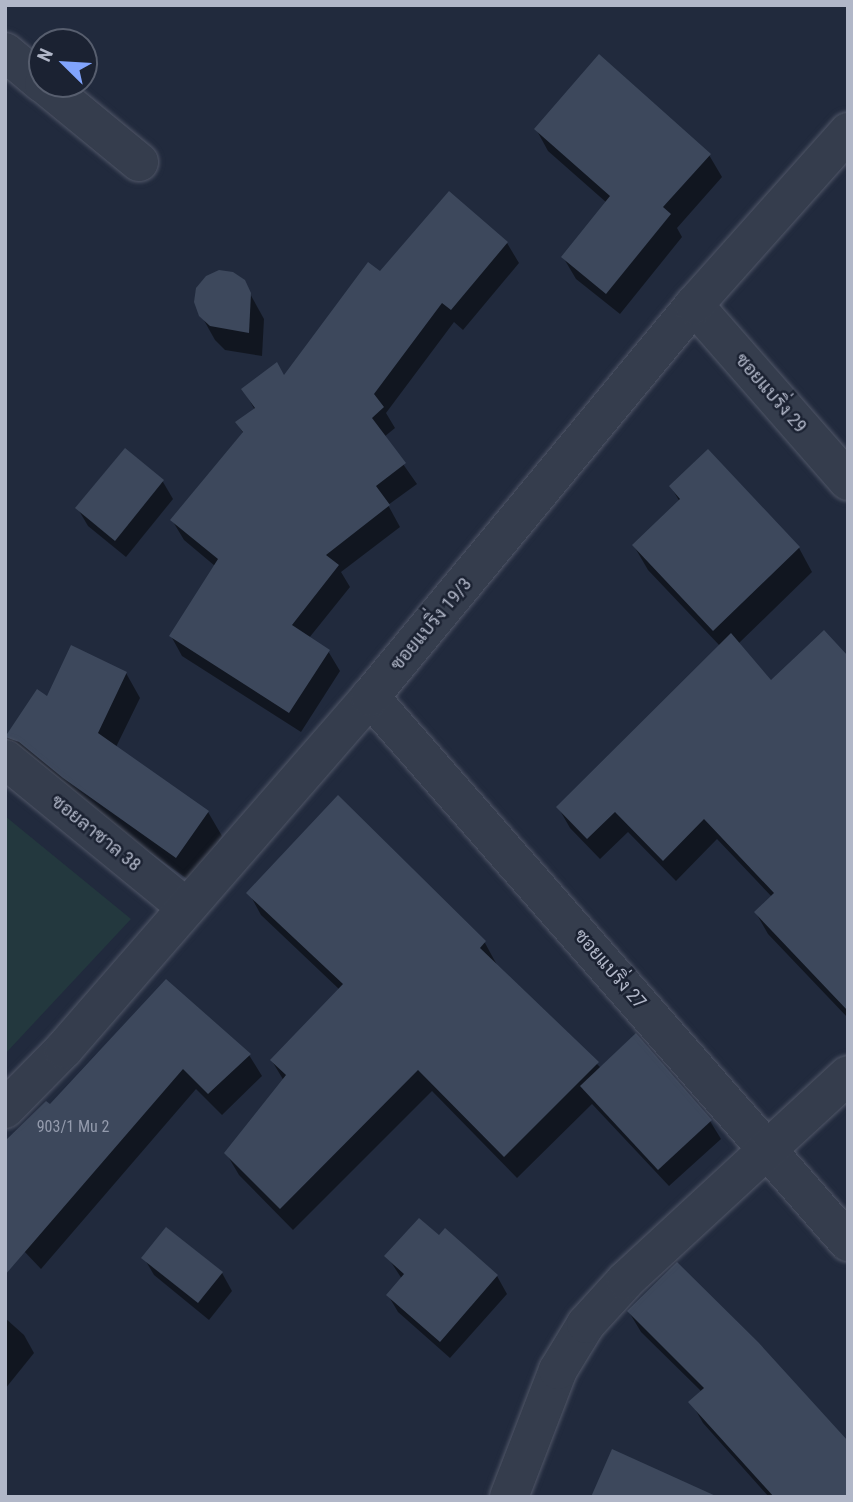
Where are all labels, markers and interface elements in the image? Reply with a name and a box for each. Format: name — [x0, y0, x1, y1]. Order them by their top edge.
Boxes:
north arrow — [28, 28, 98, 98]
text: N — [32, 45, 58, 65]
street label: ซอยแบริ่ง 29 — [730, 349, 812, 437]
street label: ซอยแบริ่ง 19/3 — [386, 573, 476, 675]
street label: ซอยลาซาล 38 — [46, 790, 146, 876]
street label: ซอยแบริ่ง 27 — [569, 925, 651, 1013]
house number: 903/1 Mu 2 — [37, 1117, 109, 1137]

